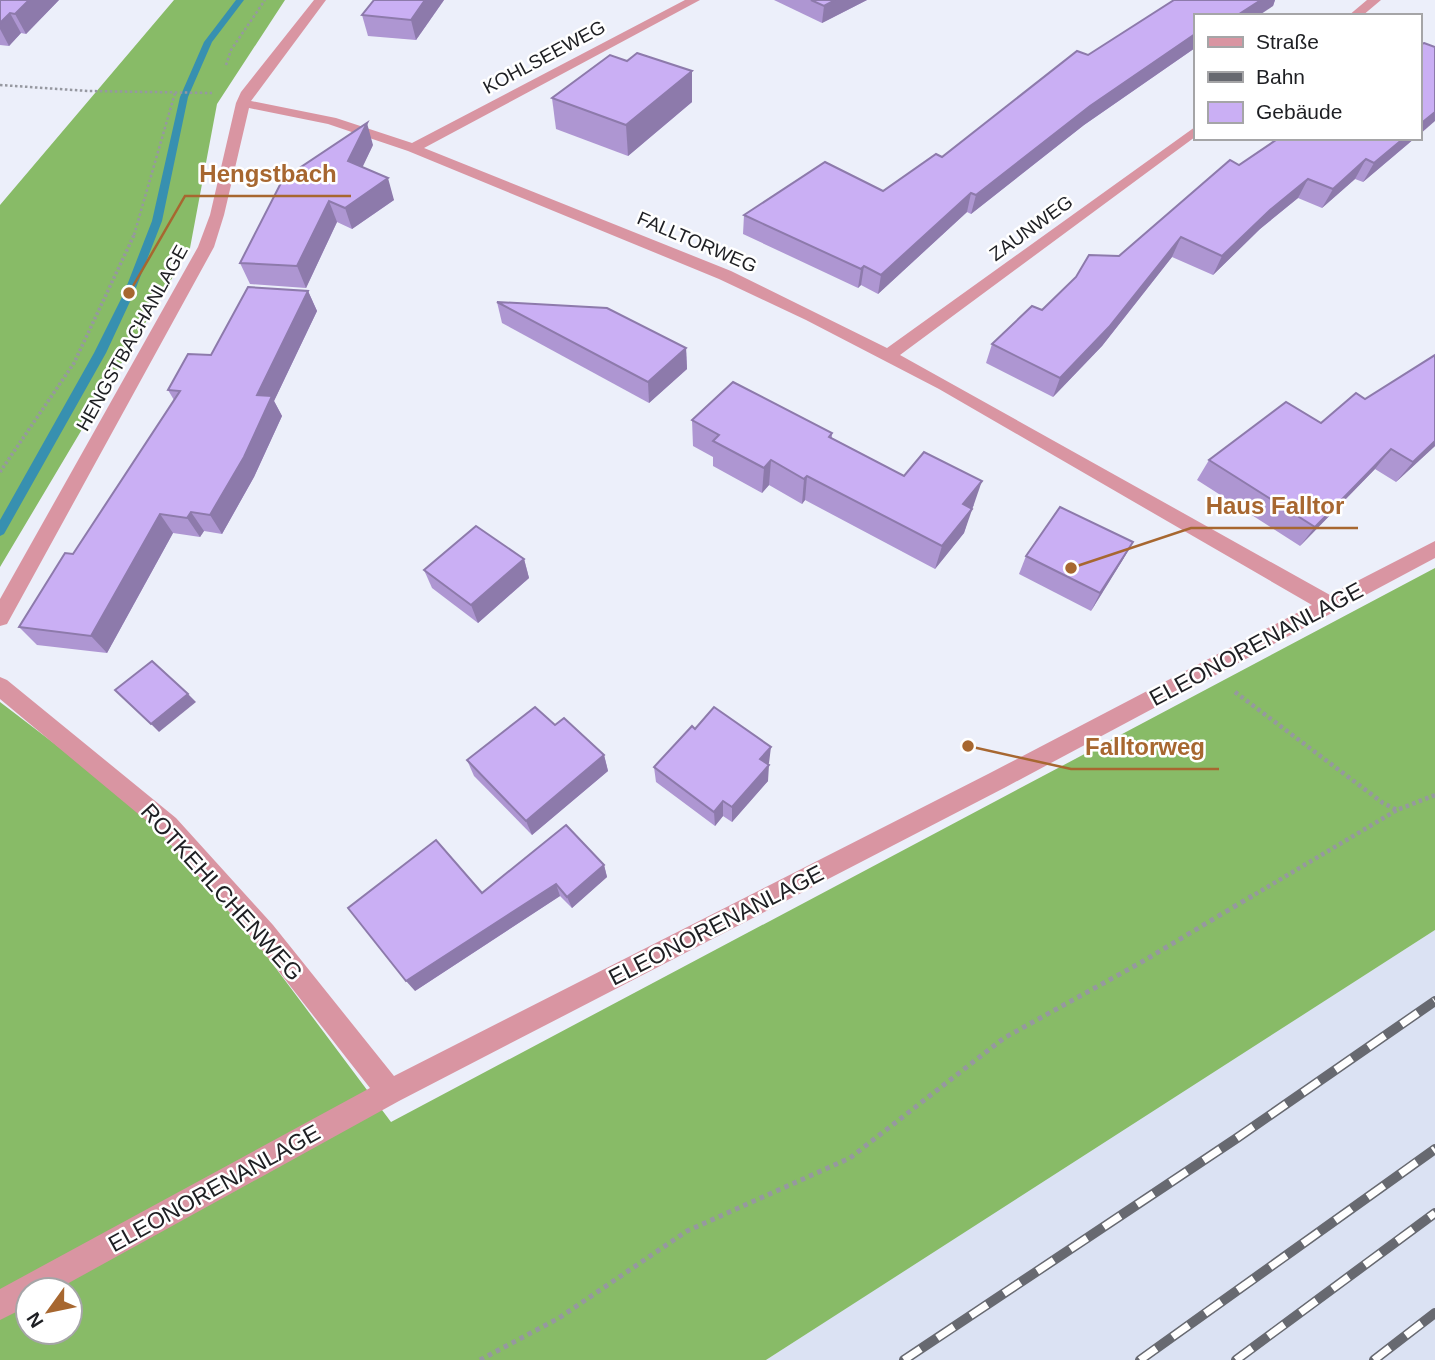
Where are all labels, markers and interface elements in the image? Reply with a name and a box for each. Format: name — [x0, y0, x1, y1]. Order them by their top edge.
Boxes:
legend — [1194, 14, 1421, 140]
street label: KOHLSEEWEG — [479, 16, 609, 98]
text: Straße — [1256, 30, 1319, 53]
text: Bahn — [1256, 65, 1305, 88]
text: Gebäude — [1256, 100, 1342, 123]
callout: Hengstbach — [185, 151, 351, 196]
text: Hengstbach — [199, 160, 337, 187]
street label: ZAUNWEG — [986, 191, 1076, 265]
street label: FALLTORWEG — [634, 207, 760, 277]
street label: HENGSTBACHANLAGE — [72, 241, 192, 435]
callout: Haus Falltor — [1191, 483, 1358, 528]
text: Haus Falltor — [1206, 492, 1344, 519]
street label: ELEONORENANLAGE — [1145, 577, 1367, 711]
callout: Falltorweg — [1071, 724, 1219, 769]
text: Falltorweg — [1085, 733, 1205, 760]
street label: ROTKEHLCHENWEG — [136, 798, 308, 986]
street label: ELEONORENANLAGE — [604, 859, 828, 991]
street label: ELEONORENANLAGE — [104, 1119, 324, 1257]
north arrow — [14, 1276, 84, 1346]
text: N — [23, 1309, 48, 1331]

